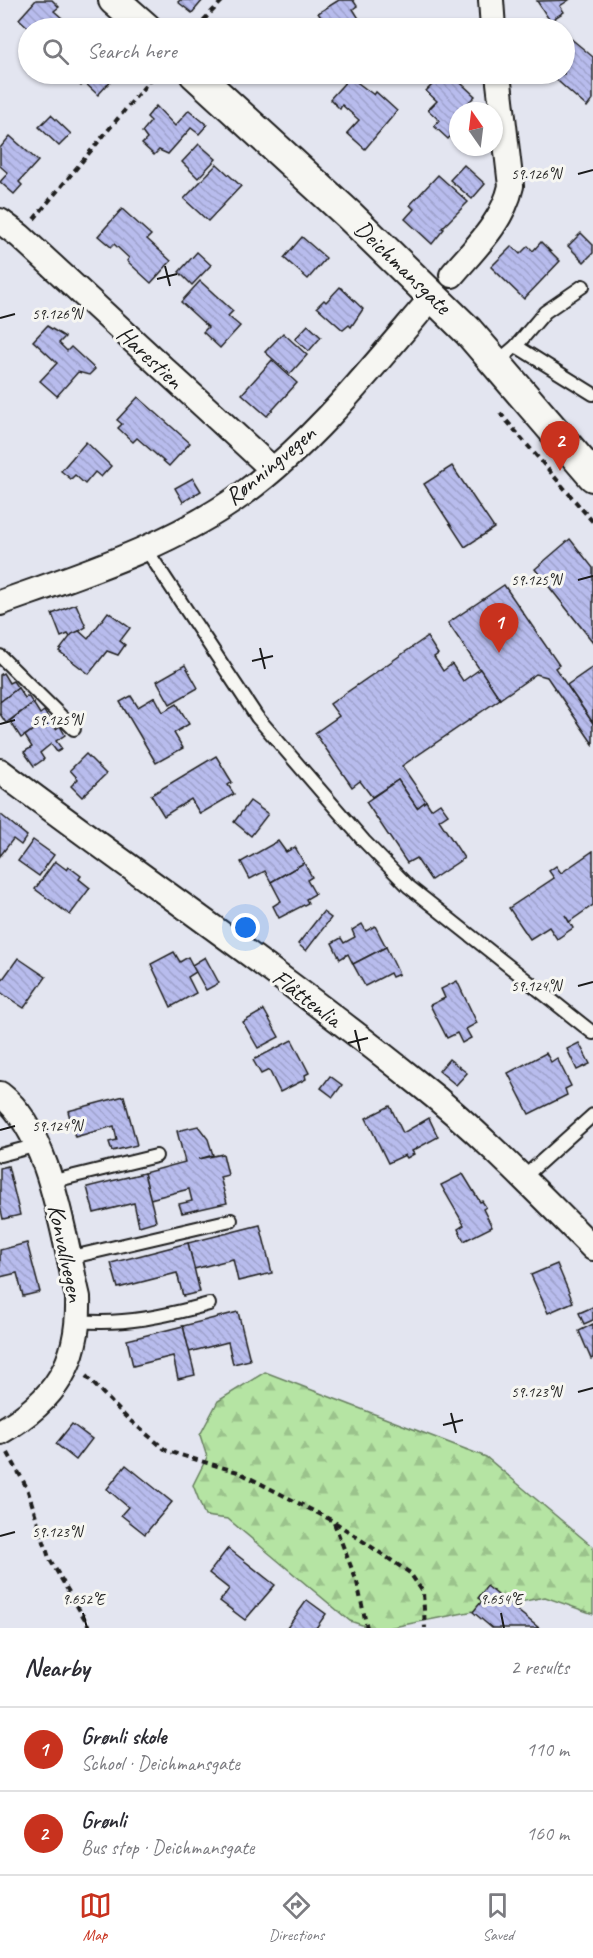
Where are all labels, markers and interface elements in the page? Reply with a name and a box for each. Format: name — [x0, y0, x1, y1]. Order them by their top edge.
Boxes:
search box — [18, 18, 575, 84]
icon: search — [39, 35, 72, 68]
text: Search here — [87, 37, 177, 65]
north arrow — [449, 102, 503, 156]
text: 59.126°N — [511, 165, 564, 184]
street label: Deichmansgate — [348, 214, 459, 322]
text: 59.126°N — [32, 305, 85, 324]
street label: Harestien — [111, 319, 190, 396]
street label: Rønningvegen — [218, 418, 323, 512]
pin: 2 — [540, 422, 580, 471]
text: 59.125°N — [511, 571, 564, 590]
pin: 1 — [480, 604, 518, 653]
text: 59.125°N — [32, 711, 85, 730]
your location — [231, 913, 260, 942]
street label: Flåttenlia — [267, 962, 349, 1035]
text: 59.124°N — [511, 977, 564, 996]
text: 59.124°N — [32, 1117, 85, 1136]
street label: Konvallvegen — [41, 1202, 91, 1305]
text: 59.123°N — [511, 1383, 564, 1402]
text: 59.123°N — [32, 1523, 85, 1542]
text: 9.652°E — [62, 1590, 106, 1609]
text: 9.654°E — [480, 1590, 524, 1609]
text: Nearby — [24, 1651, 89, 1684]
text: 2 results — [510, 1655, 569, 1680]
text: Grønli skole — [81, 1723, 166, 1751]
text: 1 — [39, 1737, 48, 1762]
text: 110 m — [526, 1737, 569, 1762]
text: School · Deichmansgate — [81, 1751, 240, 1776]
text: Grønli — [81, 1807, 126, 1835]
text: 2 — [39, 1821, 48, 1846]
text: 160 m — [526, 1821, 569, 1846]
text: Bus stop · Deichmansgate — [81, 1835, 254, 1860]
tab: Map — [79, 1889, 112, 1945]
tab: Directions — [269, 1889, 324, 1945]
tab: Saved — [481, 1889, 514, 1945]

